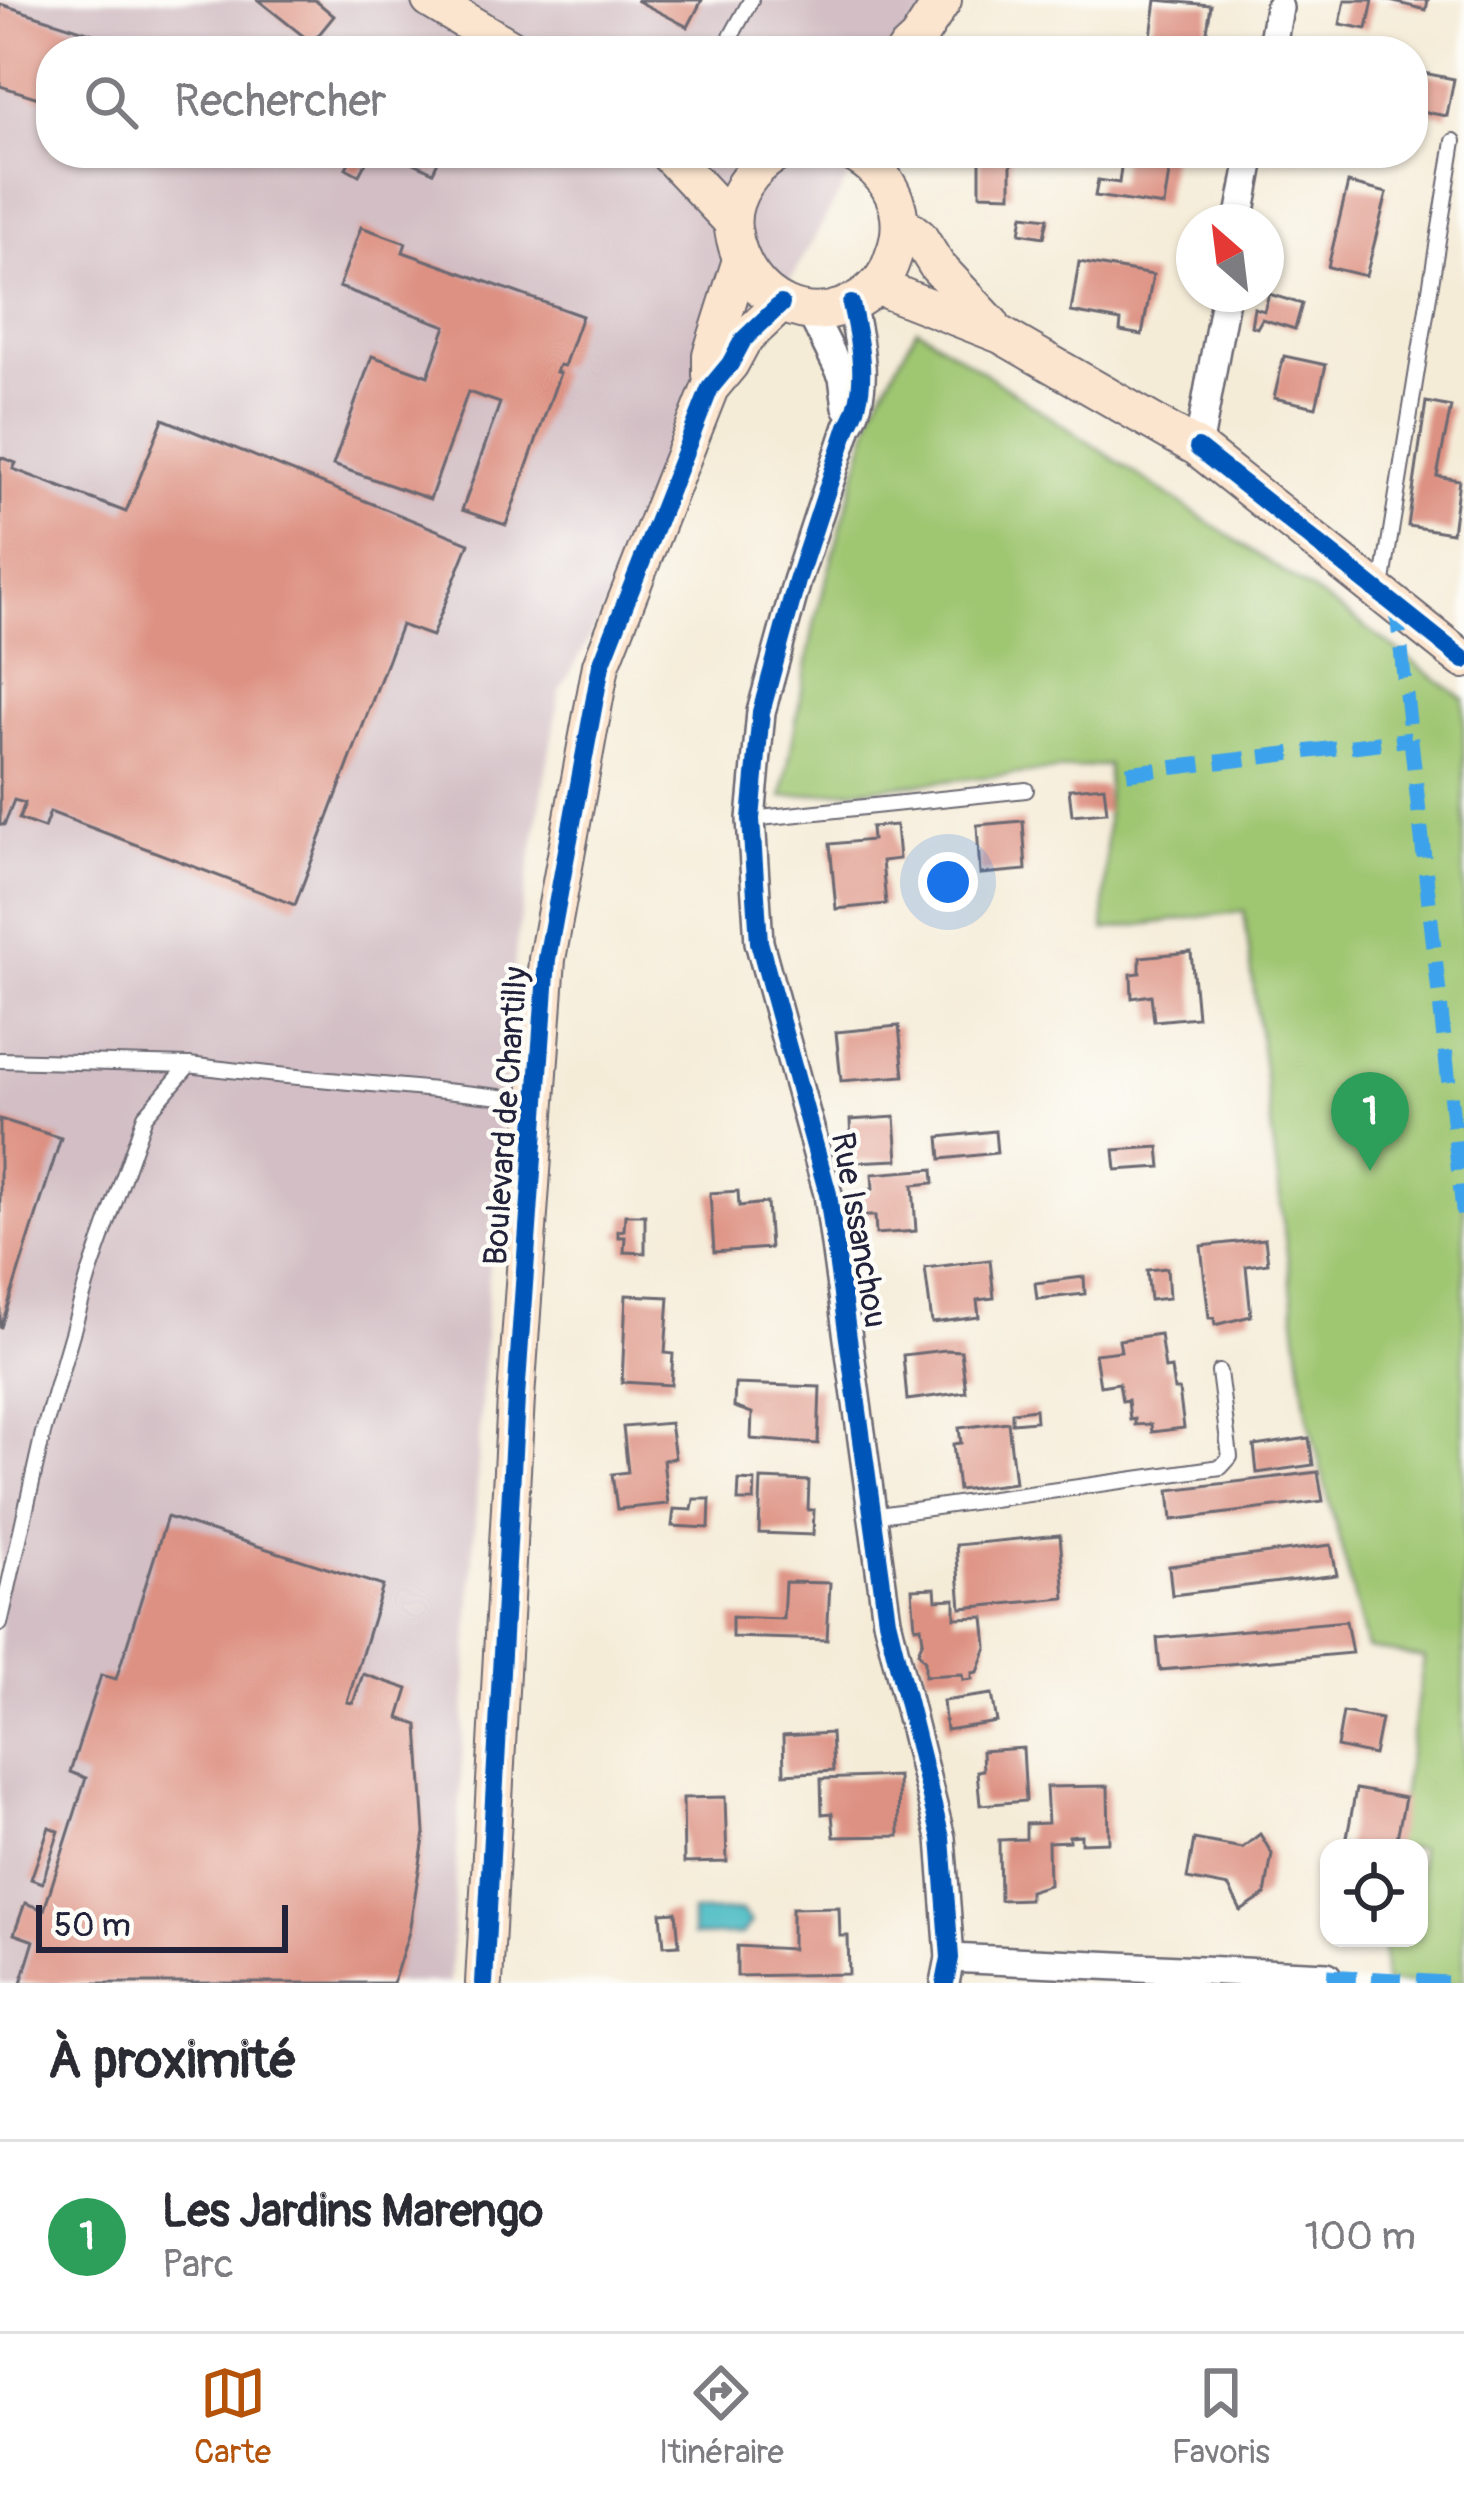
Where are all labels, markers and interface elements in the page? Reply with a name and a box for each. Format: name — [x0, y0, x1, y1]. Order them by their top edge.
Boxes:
search box — [36, 36, 1428, 168]
icon: search — [78, 69, 144, 135]
text: Rechercher — [174, 74, 387, 130]
north arrow — [1176, 204, 1284, 312]
your location — [918, 852, 978, 912]
street label: Boulevard de Chantilly — [475, 965, 537, 1267]
pin: 1 — [1331, 1072, 1409, 1171]
street label: Rue Issanchou — [822, 1129, 896, 1331]
map controls — [1320, 1839, 1428, 1947]
button: locate — [1320, 1839, 1428, 1947]
scale bar — [36, 1899, 288, 1952]
text: 50 m — [54, 1905, 131, 1946]
text: À proximité — [48, 2029, 297, 2093]
text: Les Jardins Marengo — [162, 2184, 543, 2240]
text: 1 — [79, 2212, 95, 2261]
text: 100 m — [1304, 2212, 1416, 2261]
text: Parc — [162, 2240, 234, 2289]
tab: Carte — [194, 2360, 271, 2473]
tab: Itinéraire — [659, 2360, 784, 2473]
tab: Favoris — [1172, 2360, 1270, 2473]

